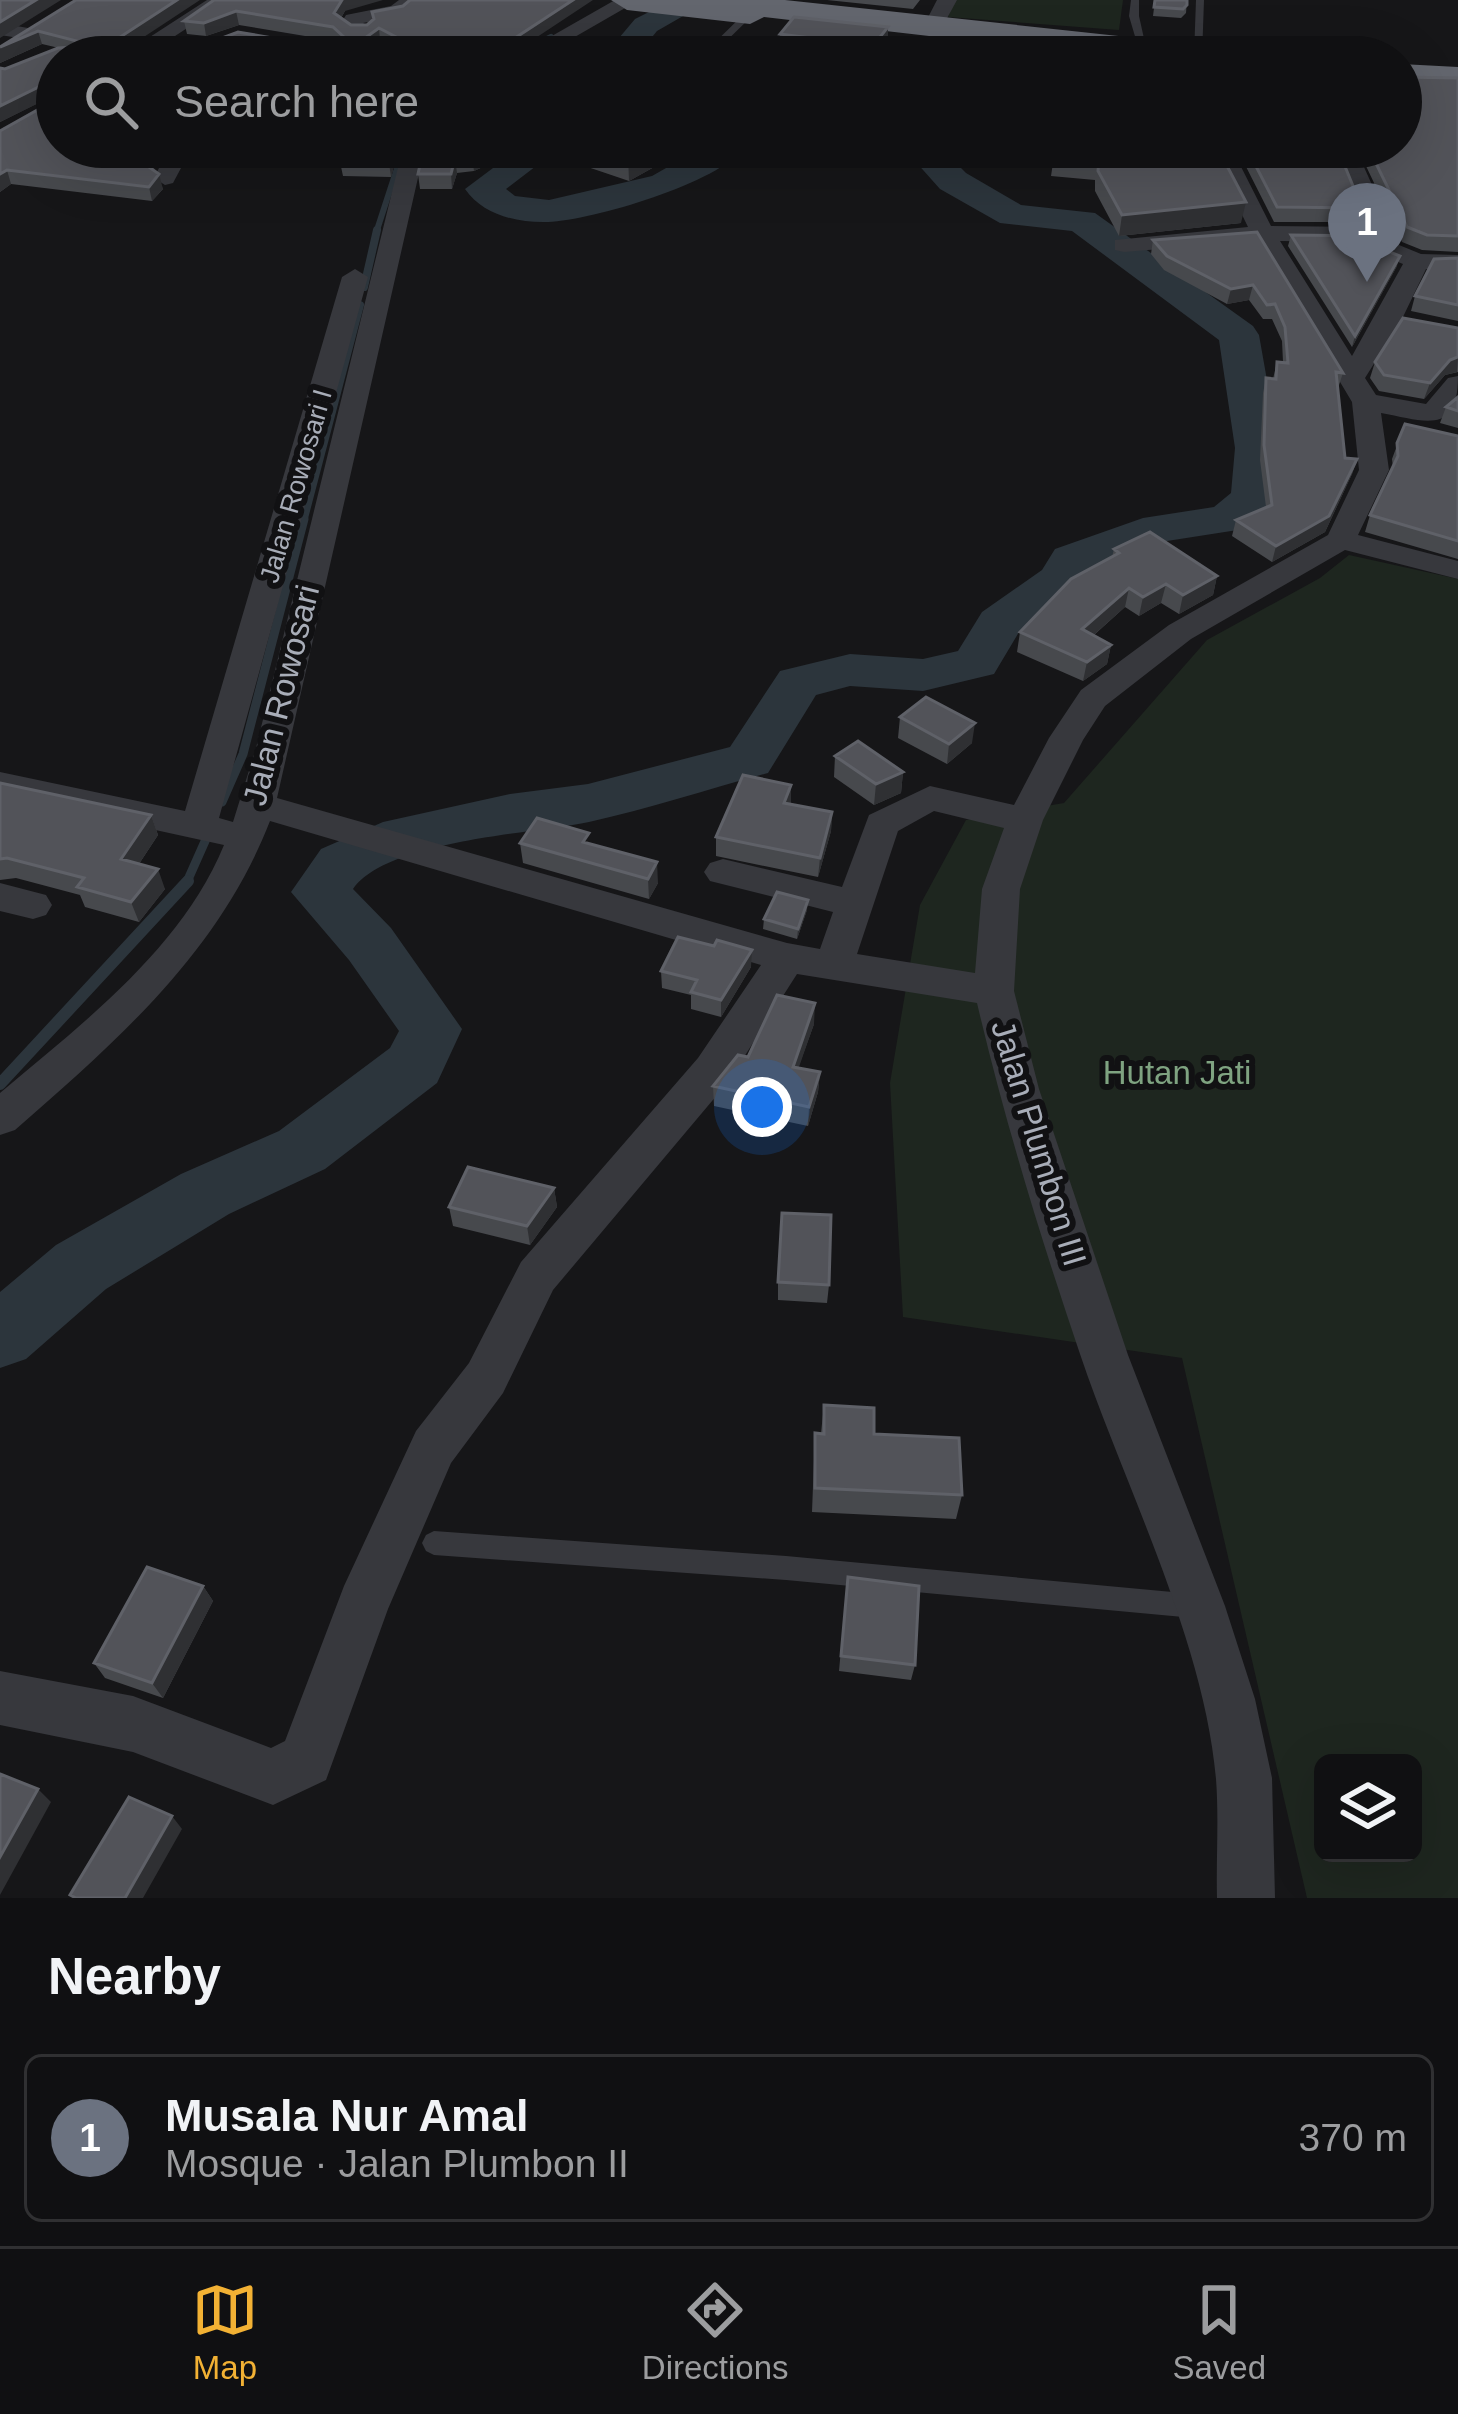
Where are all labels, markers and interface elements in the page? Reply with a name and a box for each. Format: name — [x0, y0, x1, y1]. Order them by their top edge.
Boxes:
search box — [36, 36, 1422, 168]
icon: search — [78, 69, 144, 135]
text: Search here — [174, 76, 419, 127]
pin: 1 — [1328, 183, 1406, 282]
street label: Jalan Rowosari I — [254, 386, 338, 586]
street label: Jalan Rowosari — [236, 581, 326, 809]
street label: Jalan Plumbon III — [984, 1016, 1094, 1270]
park label: Hutan Jati — [1103, 1054, 1251, 1091]
your location — [732, 1077, 792, 1137]
map controls — [1314, 1754, 1422, 1862]
button: layers — [1314, 1754, 1422, 1862]
text: Nearby — [48, 1948, 221, 2005]
text: Musala Nur Amal — [165, 2090, 528, 2141]
text: 1 — [79, 2116, 101, 2159]
text: 370 m — [1299, 2116, 1407, 2159]
text: Mosque · Jalan Plumbon II — [165, 2142, 629, 2185]
tab: Map — [192, 2277, 258, 2387]
tab: Directions — [642, 2277, 789, 2387]
tab: Saved — [1172, 2277, 1266, 2387]

